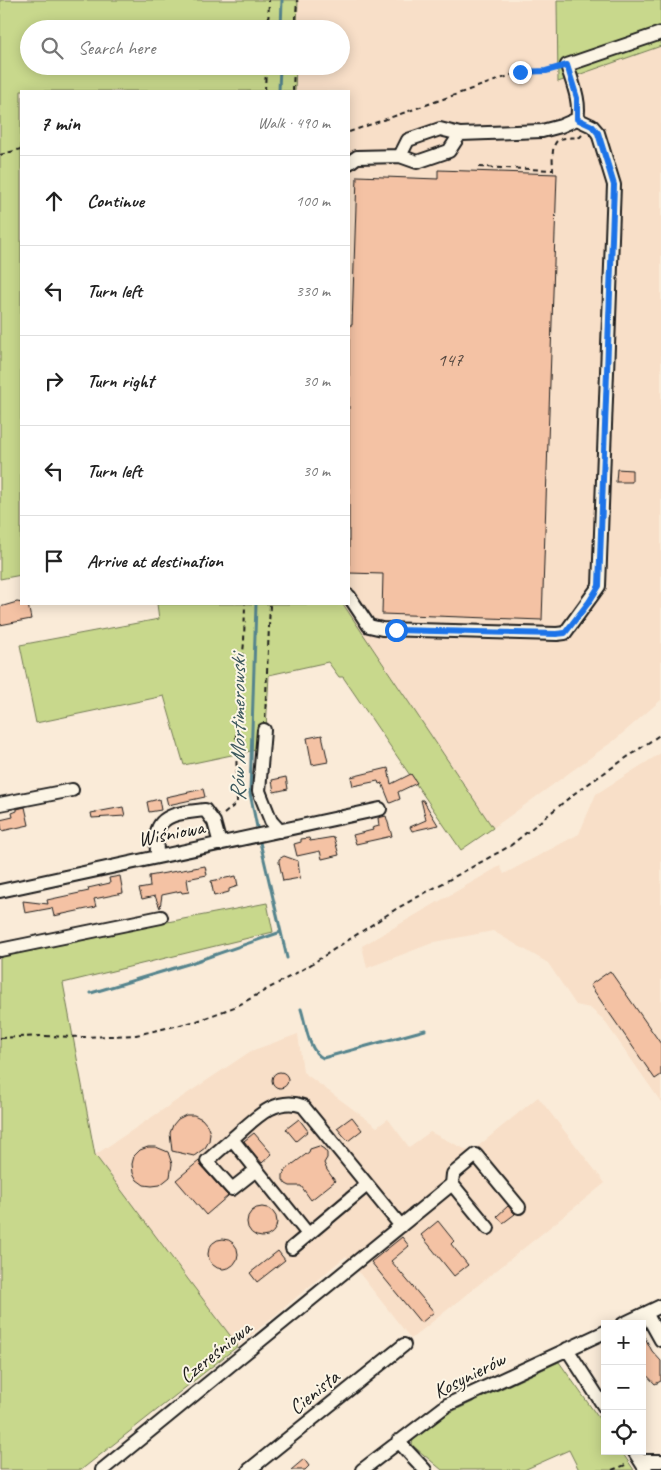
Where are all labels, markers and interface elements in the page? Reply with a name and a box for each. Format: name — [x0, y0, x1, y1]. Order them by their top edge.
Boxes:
search box — [20, 20, 350, 75]
icon: search — [38, 34, 66, 62]
text: Search here — [78, 36, 155, 60]
route end — [509, 61, 532, 84]
text: 7 min — [40, 110, 80, 136]
text: Walk · 490 m — [258, 113, 330, 133]
icon: ahead — [40, 187, 68, 215]
text: Continue — [87, 189, 144, 213]
text: 100 m — [296, 191, 330, 211]
icon: left — [40, 277, 68, 305]
text: Turn left — [87, 279, 142, 303]
text: 330 m — [296, 281, 330, 301]
house number: 147 — [437, 348, 464, 372]
icon: right — [40, 367, 68, 395]
text: Turn right — [87, 369, 154, 393]
text: 30 m — [303, 371, 330, 391]
icon: left — [40, 457, 68, 485]
text: Turn left — [87, 459, 142, 483]
text: 30 m — [303, 461, 330, 481]
icon: arrive — [40, 547, 68, 575]
text: Arrive at destination — [87, 549, 223, 573]
route start — [385, 619, 408, 642]
water label: Rów Mortimerowski — [224, 650, 252, 801]
street label: Wiśniowa — [136, 813, 209, 852]
street label: Czereśniowa — [174, 1313, 258, 1389]
map controls — [601, 1320, 646, 1455]
button: + — [601, 1320, 646, 1365]
street label: Kosynierów — [429, 1345, 511, 1404]
street label: Cienista — [284, 1363, 346, 1420]
button: − — [601, 1365, 646, 1410]
button: locate — [601, 1410, 646, 1455]

